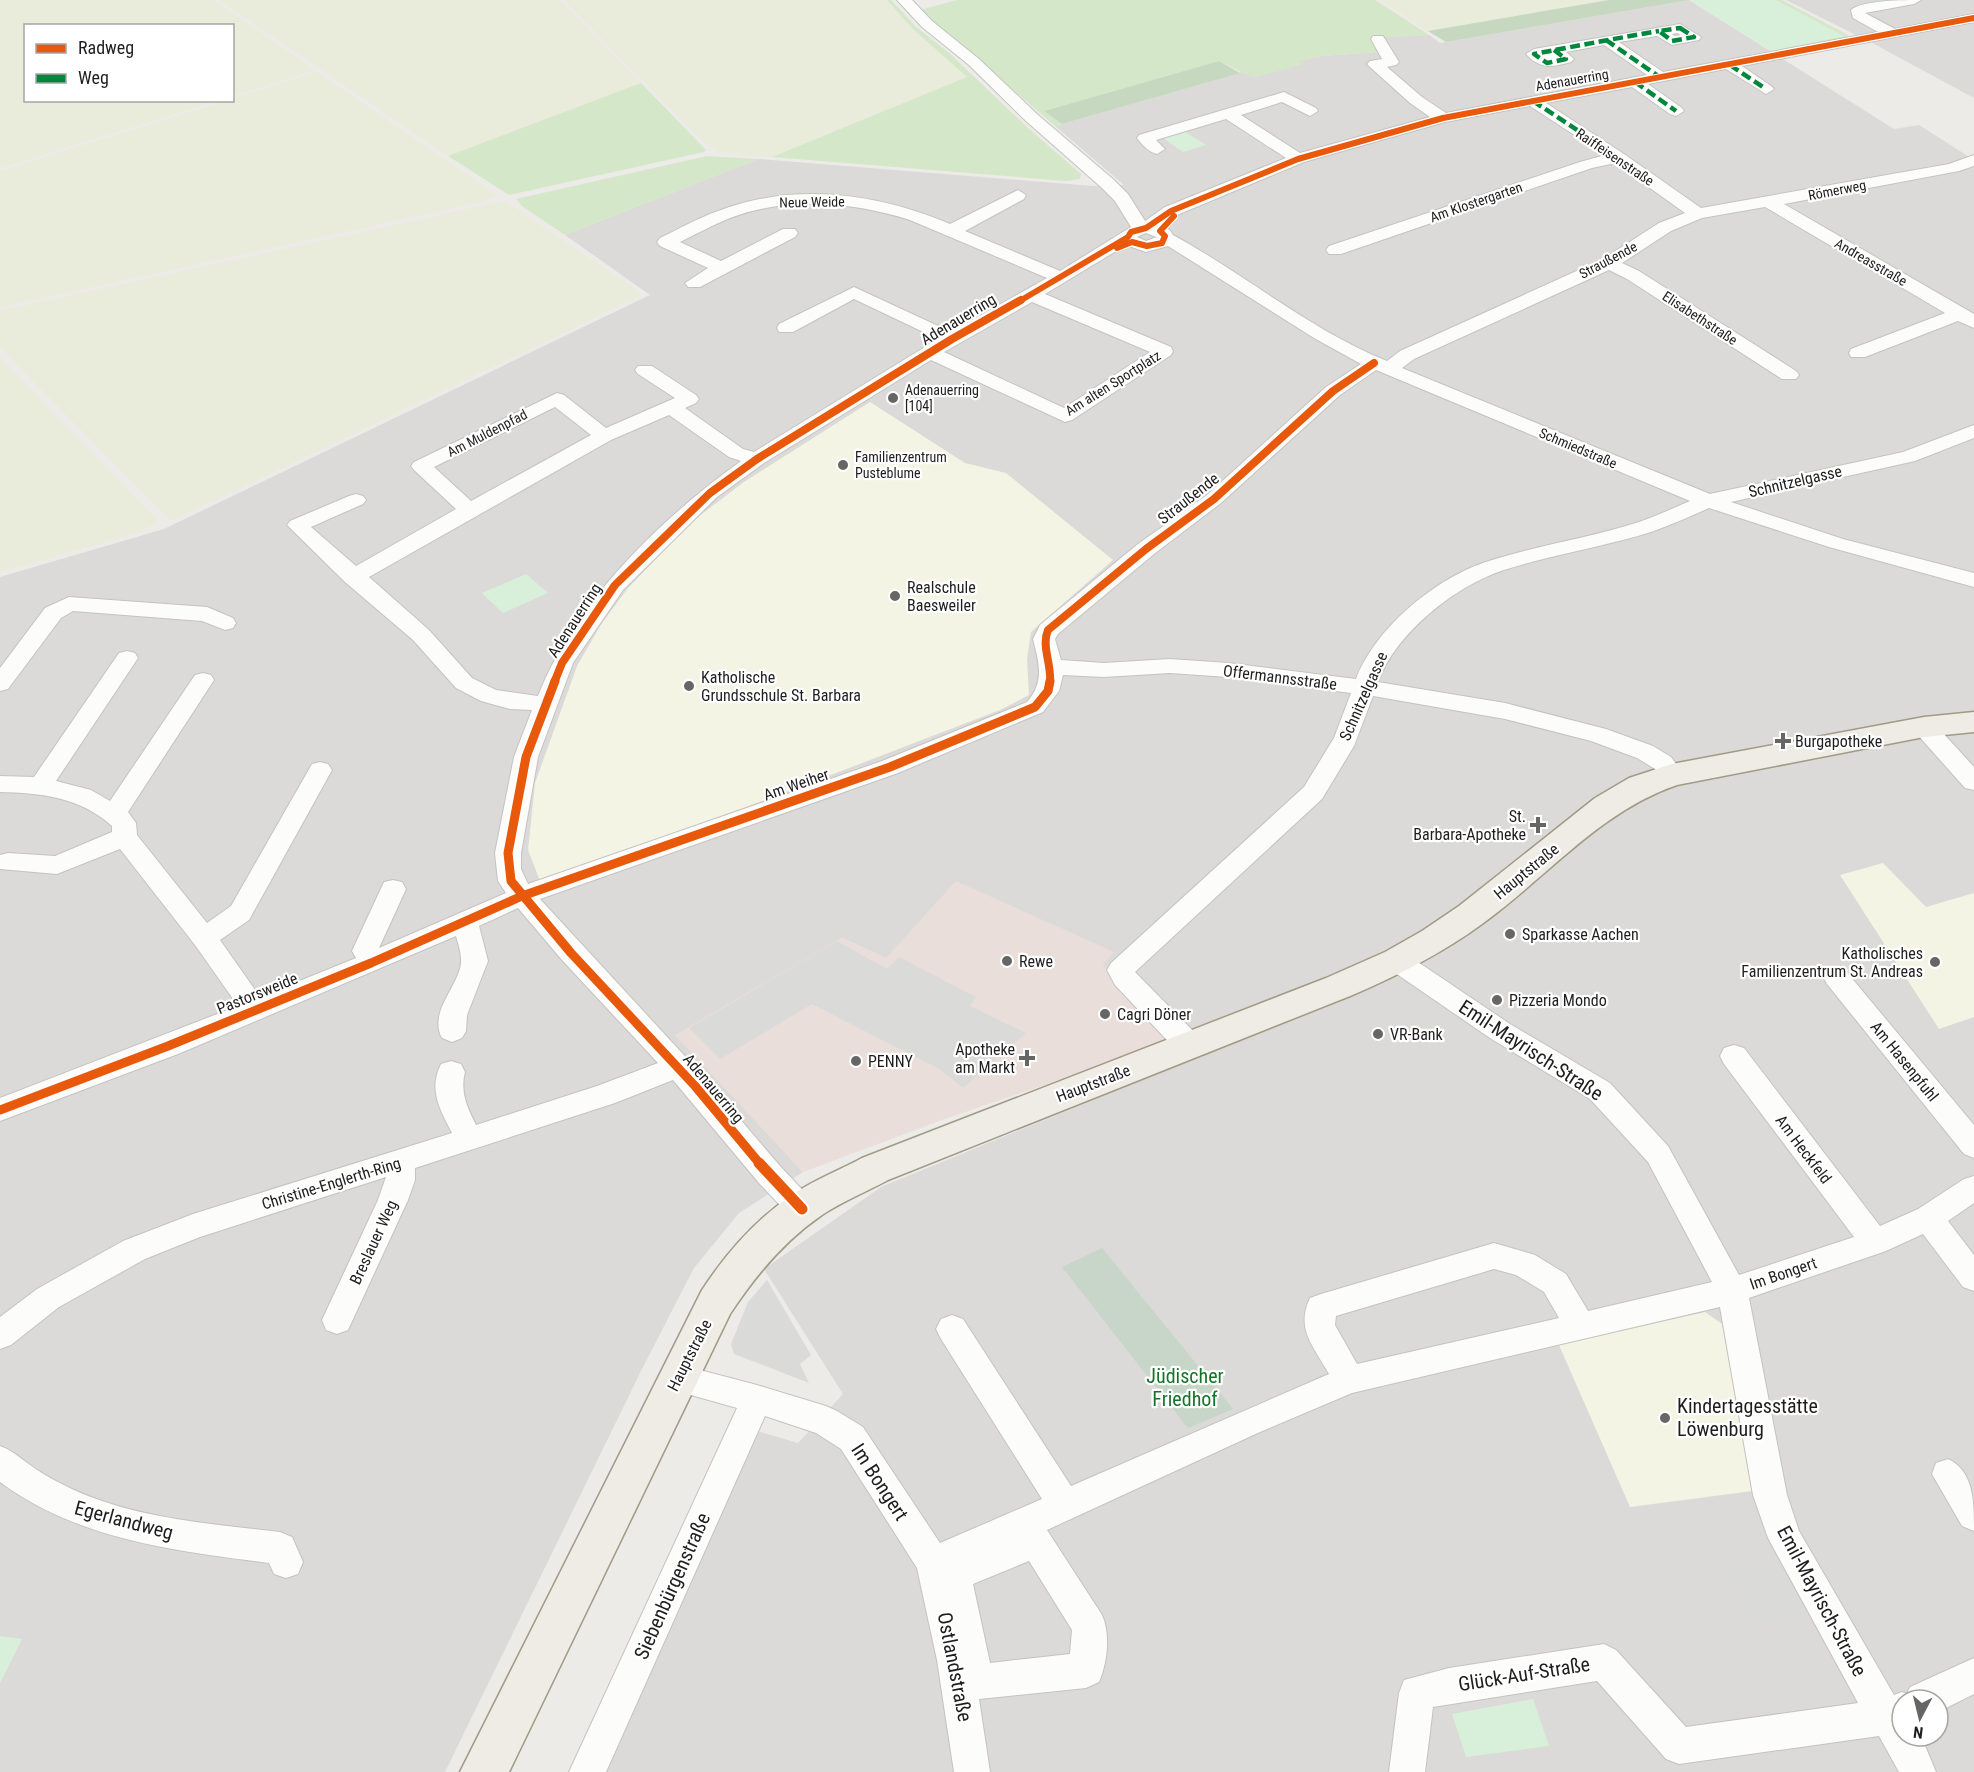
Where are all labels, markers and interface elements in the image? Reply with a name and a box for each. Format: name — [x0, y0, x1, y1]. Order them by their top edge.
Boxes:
legend — [24, 24, 234, 102]
text: Radweg — [78, 37, 134, 58]
street label: Adenauerring — [1534, 66, 1610, 94]
text: Weg — [78, 67, 109, 88]
street label: Raiffeisenstraße — [1573, 125, 1657, 189]
street label: Römerweg — [1807, 177, 1867, 203]
street label: Am Klostergarten — [1428, 179, 1524, 225]
street label: Neue Weide — [779, 193, 845, 211]
street label: Andreasstraße — [1832, 235, 1910, 289]
street label: Straußende — [1576, 238, 1640, 282]
street label: Elisabethstraße — [1660, 288, 1741, 348]
street label: Adenauerring — [917, 290, 999, 349]
street label: Am alten Sportplatz — [1062, 347, 1164, 419]
place label: Adenauerring [104] — [905, 382, 979, 414]
marker: Adenauerring [104] — [886, 391, 900, 405]
street label: Am Muldenpfad — [444, 406, 530, 460]
street label: Schmiedstraße — [1537, 424, 1620, 472]
place label: Familienzentrum Pusteblume — [855, 449, 947, 481]
marker: Familienzentrum Pusteblume — [836, 458, 850, 472]
street label: Schnitzelgasse — [1747, 462, 1844, 501]
street label: Straußende — [1154, 469, 1223, 528]
place label: Realschule Baesweiler — [907, 578, 976, 615]
street label: Adenauerring — [543, 580, 605, 661]
marker: Realschule Baesweiler — [888, 589, 902, 603]
street label: Schnitzelgasse — [1335, 649, 1392, 744]
street label: Offermannsstraße — [1222, 661, 1338, 694]
place label: Katholische Grundsschule St. Barbara — [701, 668, 861, 705]
marker: Katholische Grundsschule St. Barbara — [682, 679, 696, 693]
place label: Burgapotheke — [1795, 732, 1882, 751]
marker: Burgapotheke — [1776, 734, 1790, 748]
street label: Am Weiher — [761, 764, 832, 805]
place label: St. Barbara-Apotheke — [1413, 807, 1526, 844]
marker: St. Barbara-Apotheke — [1531, 818, 1545, 832]
street label: Hauptstraße — [1490, 839, 1563, 903]
place label: Sparkasse Aachen — [1522, 925, 1639, 944]
marker: Sparkasse Aachen — [1503, 927, 1517, 941]
place label: Katholisches Familienzentrum St. Andreas — [1741, 944, 1923, 981]
place label: Rewe — [1019, 952, 1053, 971]
marker: Rewe — [1000, 954, 1014, 968]
marker: Katholisches Familienzentrum St. Andreas — [1928, 955, 1942, 969]
street label: Pastorsweide — [214, 969, 300, 1018]
place label: Pizzeria Mondo — [1509, 991, 1607, 1010]
marker: Pizzeria Mondo — [1490, 993, 1504, 1007]
street label: Emil-Mayrisch-Straße — [1454, 994, 1608, 1106]
place label: Cagri Döner — [1117, 1005, 1191, 1024]
marker: Cagri Döner — [1098, 1007, 1112, 1021]
street label: Am Hasenpfuhl — [1867, 1018, 1943, 1105]
place label: VR-Bank — [1390, 1025, 1444, 1044]
marker: VR-Bank — [1371, 1027, 1385, 1041]
place label: Apotheke am Markt — [955, 1040, 1015, 1077]
street label: Adenauerring — [679, 1050, 748, 1127]
marker: Apotheke am Markt — [1020, 1051, 1034, 1065]
place label: PENNY — [868, 1052, 913, 1071]
marker: PENNY — [849, 1054, 863, 1068]
street label: Hauptstraße — [1053, 1061, 1133, 1106]
street label: Am Heckfeld — [1772, 1111, 1836, 1187]
street label: Christine-Englerth-Ring — [259, 1153, 403, 1214]
street label: Breslauer Weg — [346, 1197, 401, 1287]
street label: Im Bongert — [1747, 1253, 1819, 1294]
street label: Hauptstraße — [663, 1316, 716, 1394]
park label: Jüdischer Friedhof — [1146, 1364, 1224, 1411]
place label: Kindertagesstätte Löwenburg — [1677, 1394, 1818, 1441]
marker: Kindertagesstätte Löwenburg — [1658, 1411, 1672, 1425]
street label: Im Bongert — [846, 1439, 914, 1525]
street label: Egerlandweg — [72, 1495, 176, 1545]
street label: Siebenbürgenstraße — [629, 1509, 715, 1663]
street label: Emil-Mayrisch-Straße — [1772, 1522, 1872, 1680]
street label: Ostlandstraße — [933, 1610, 977, 1724]
street label: Glück-Auf-Straße — [1456, 1652, 1592, 1696]
north arrow — [1890, 1688, 1950, 1748]
text: N — [1912, 1722, 1924, 1742]

